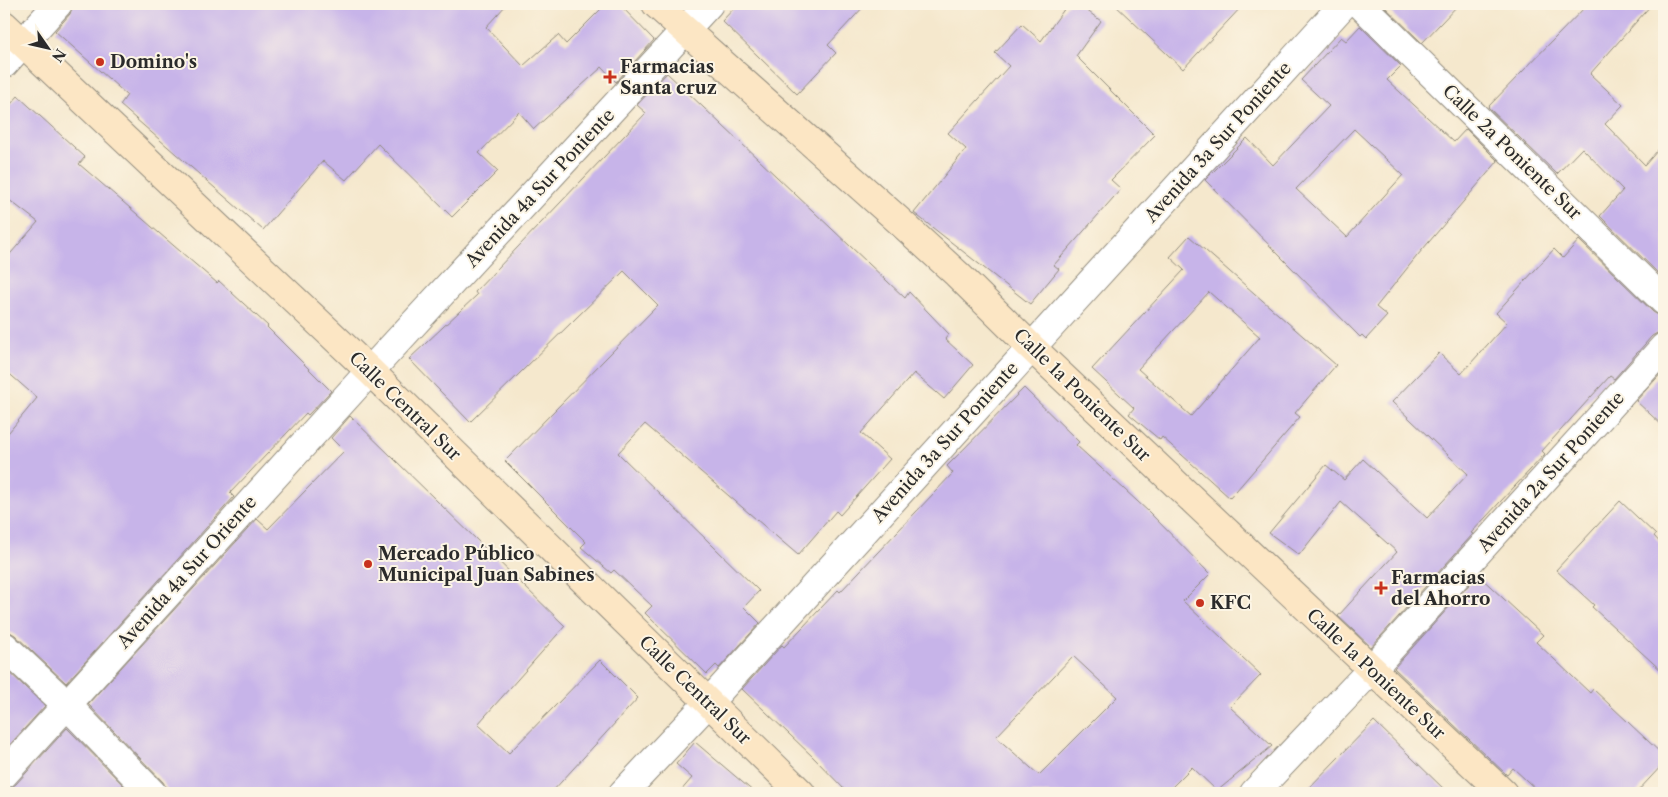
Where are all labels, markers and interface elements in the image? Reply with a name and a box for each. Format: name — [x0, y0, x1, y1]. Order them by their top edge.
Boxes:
north arrow — [22, 22, 72, 72]
text: N — [48, 45, 70, 65]
place label: Domino's — [110, 51, 197, 73]
marker: Domino's — [94, 56, 106, 68]
place label: Farmacias Santa cruz — [620, 56, 717, 99]
street label: Avenida 3a Sur Poniente — [1139, 57, 1296, 227]
marker: Farmacias Santa cruz — [604, 71, 616, 83]
street label: Calle 2a Poniente Sur — [1438, 80, 1586, 224]
street label: Avenida 4a Sur Poniente — [460, 104, 619, 273]
street label: Calle 1a Poniente Sur — [1009, 324, 1155, 466]
street label: Calle Central Sur — [344, 347, 466, 465]
street label: Avenida 3a Sur Poniente — [866, 357, 1023, 527]
street label: Avenida 2a Sur Poniente — [1472, 387, 1629, 558]
street label: Avenida 4a Sur Oriente — [112, 491, 261, 654]
place label: Mercado Público Municipal Juan Sabines — [378, 543, 595, 586]
marker: Mercado Público Municipal Juan Sabines — [362, 558, 374, 570]
place label: Farmacias del Ahorro — [1391, 567, 1490, 610]
marker: Farmacias del Ahorro — [1375, 582, 1387, 594]
place label: KFC — [1210, 592, 1251, 614]
marker: KFC — [1194, 597, 1206, 609]
street label: Calle 1a Poniente Sur — [1302, 604, 1450, 744]
street label: Calle Central Sur — [634, 631, 756, 749]

